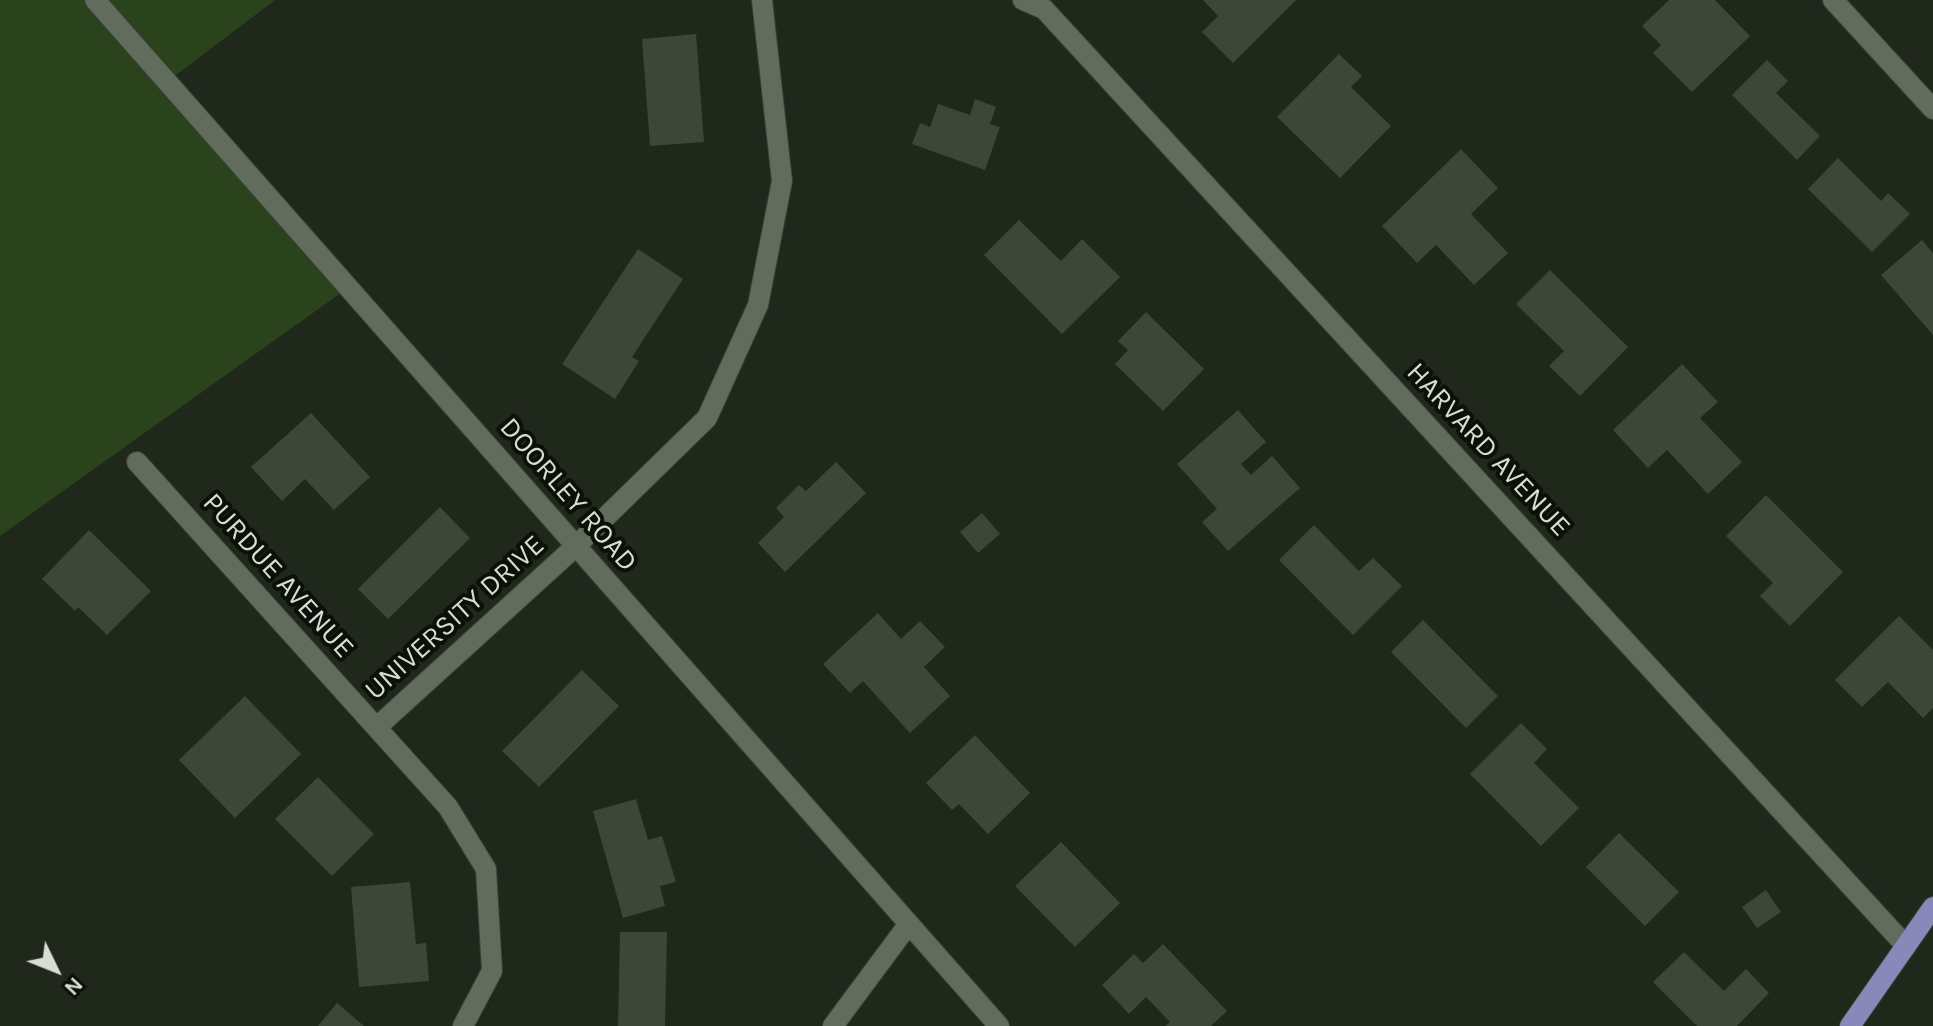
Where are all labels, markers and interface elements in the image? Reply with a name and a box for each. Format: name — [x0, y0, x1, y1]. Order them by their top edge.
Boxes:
street label: HARVARD AVENUE — [1399, 356, 1577, 544]
street label: DOORLEY ROAD — [492, 411, 644, 579]
street label: PURDUE AVENUE — [195, 487, 361, 665]
street label: UNIVERSITY DRIVE — [358, 529, 552, 707]
north arrow — [16, 930, 96, 1010]
text: N — [59, 972, 88, 1001]

